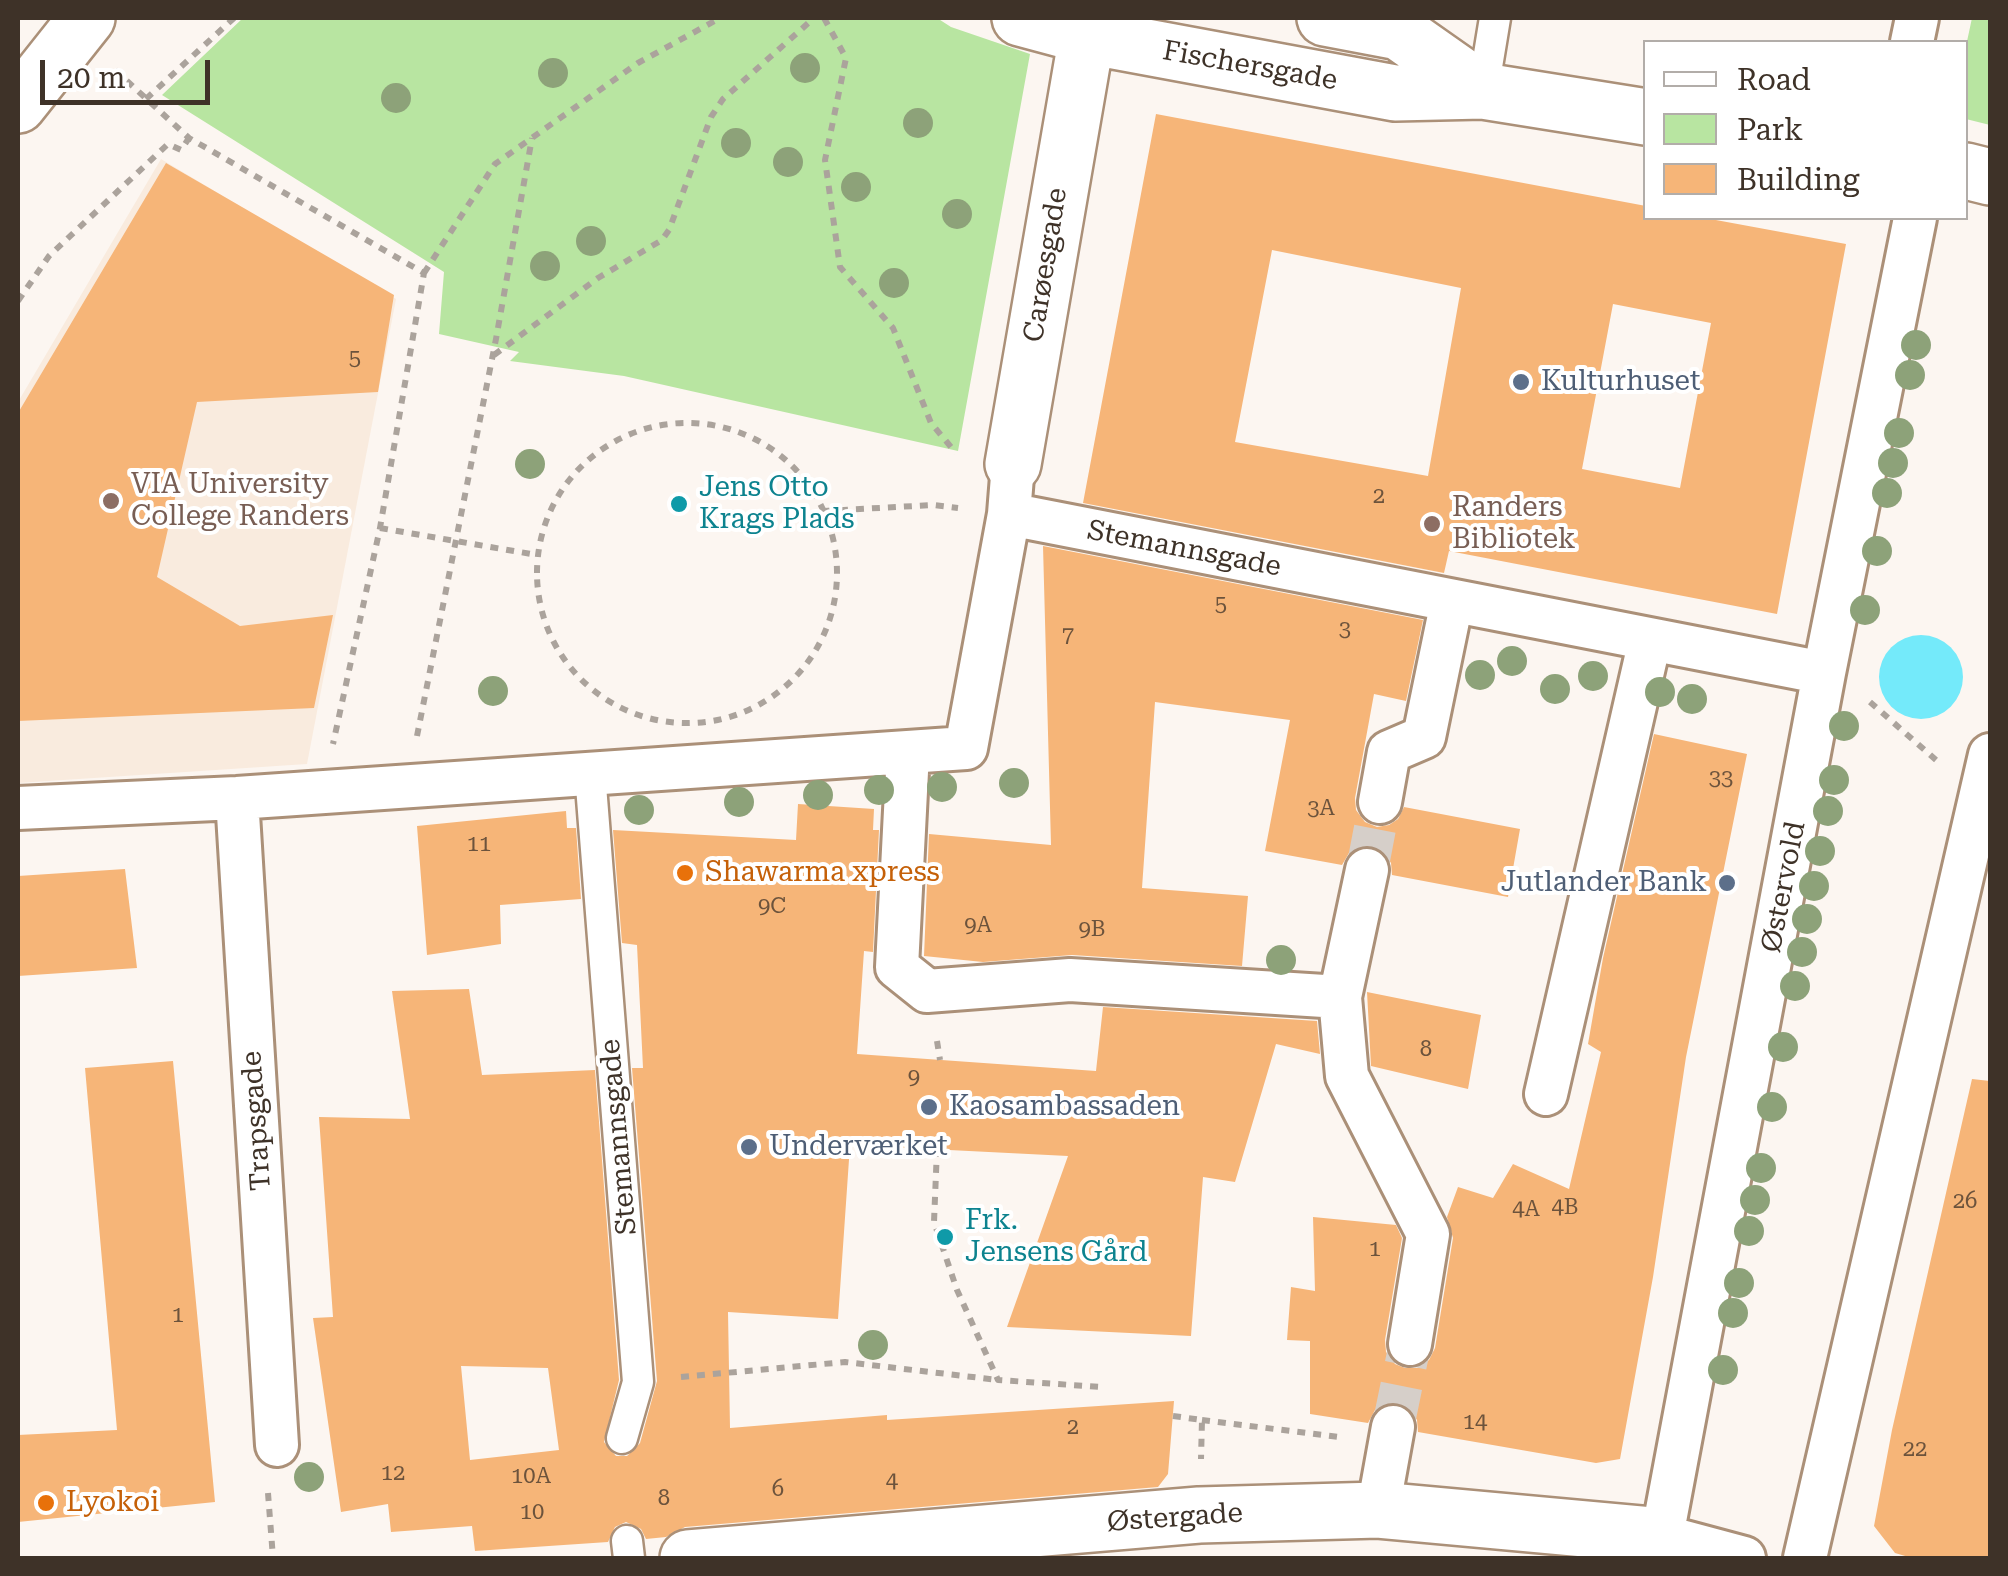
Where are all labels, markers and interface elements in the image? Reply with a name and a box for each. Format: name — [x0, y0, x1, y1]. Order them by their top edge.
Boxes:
street label: Fischersgade — [1160, 34, 1340, 98]
scale bar — [45, 40, 215, 102]
legend — [1643, 40, 1968, 220]
text: 20 m — [57, 60, 126, 95]
text: Road — [1737, 62, 1811, 97]
text: Park — [1737, 112, 1803, 147]
text: Building — [1737, 162, 1860, 197]
street label: Carøesgade — [1017, 185, 1075, 345]
house number: 5 — [349, 346, 361, 372]
place label: Kulturhuset — [1541, 365, 1700, 399]
marker: Kulturhuset — [1510, 371, 1532, 393]
place label: VIA University College Randers — [131, 468, 349, 534]
place label: Jens Otto Krags Plads — [699, 471, 855, 537]
house number: 2 — [1373, 484, 1385, 510]
marker: VIA University College Randers — [100, 490, 122, 512]
place label: Randers Bibliotek — [1452, 491, 1576, 557]
marker: Jens Otto Krags Plads — [668, 493, 690, 515]
marker: Randers Bibliotek — [1421, 513, 1443, 535]
street label: Stemannsgade — [1084, 514, 1284, 584]
house number: 5 — [1215, 592, 1227, 618]
house number: 3 — [1339, 617, 1351, 643]
house number: 7 — [1062, 623, 1074, 649]
house number: 33 — [1709, 766, 1733, 792]
house number: 3A — [1307, 796, 1335, 822]
street label: Østervold — [1755, 819, 1813, 955]
house number: 11 — [467, 832, 491, 858]
place label: Shawarma xpress — [705, 856, 940, 890]
marker: Shawarma xpress — [674, 862, 696, 884]
place label: Jutlander Bank — [1501, 866, 1707, 900]
marker: Jutlander Bank — [1716, 872, 1738, 894]
house number: 9C — [758, 894, 786, 920]
house number: 9A — [964, 913, 992, 939]
house number: 9B — [1078, 917, 1106, 943]
house number: 8 — [1420, 1037, 1432, 1063]
street label: Stemannsgade — [594, 1038, 644, 1236]
street label: Trapsgade — [235, 1050, 279, 1192]
house number: 9 — [908, 1065, 920, 1091]
place label: Kaosambassaden — [949, 1090, 1180, 1124]
marker: Kaosambassaden — [918, 1096, 940, 1118]
place label: Underværket — [769, 1130, 948, 1164]
marker: Underværket — [738, 1136, 760, 1158]
house number: 26 — [1953, 1189, 1977, 1215]
house number: 4B — [1551, 1195, 1579, 1221]
house number: 4A — [1512, 1197, 1540, 1223]
place label: Frk. Jensens Gård — [965, 1204, 1147, 1270]
marker: Frk. Jensens Gård — [934, 1226, 956, 1248]
house number: 1 — [1369, 1237, 1381, 1263]
house number: 1 — [172, 1303, 184, 1329]
house number: 14 — [1463, 1410, 1487, 1436]
house number: 2 — [1067, 1415, 1079, 1441]
house number: 22 — [1903, 1437, 1927, 1463]
house number: 12 — [381, 1461, 405, 1487]
house number: 10A — [511, 1464, 551, 1490]
house number: 4 — [886, 1469, 898, 1495]
house number: 6 — [772, 1477, 784, 1503]
place label: Lyokoi — [66, 1486, 159, 1520]
house number: 8 — [658, 1486, 670, 1512]
marker: Lyokoi — [35, 1492, 57, 1514]
street label: Østergade — [1106, 1497, 1244, 1539]
house number: 10 — [520, 1500, 544, 1526]

